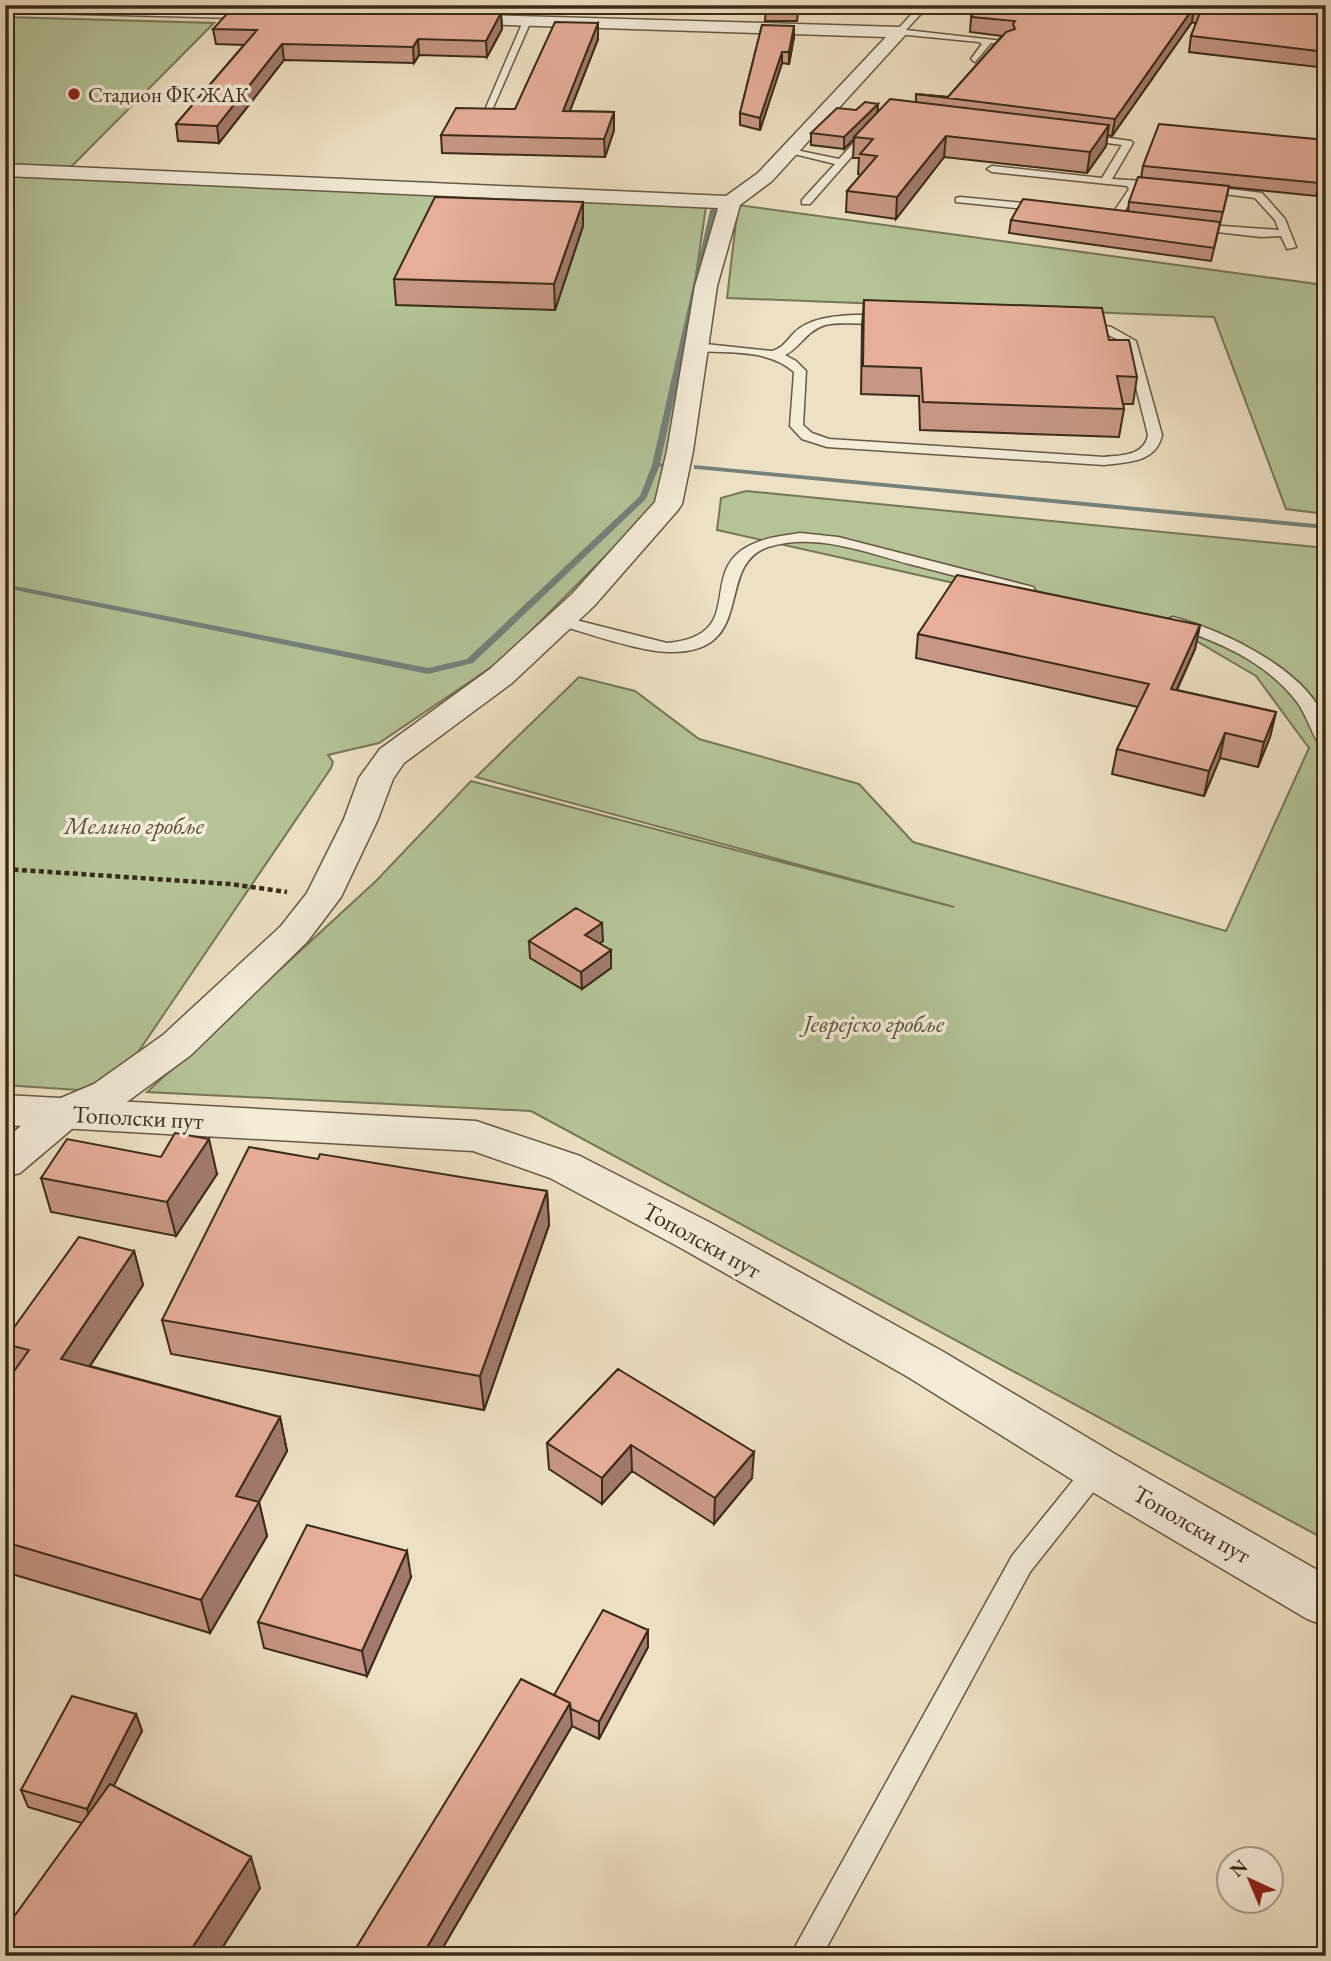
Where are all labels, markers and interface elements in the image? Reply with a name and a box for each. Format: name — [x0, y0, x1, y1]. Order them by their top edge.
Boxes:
place label: Стадион ФК ЖАК — [88, 81, 249, 108]
marker: Стадион ФК ЖАК — [66, 86, 82, 102]
park label: Мелино гробље — [62, 810, 205, 841]
park label: Јеврејско гробље — [799, 1008, 945, 1039]
street label: Тополски пут — [72, 1098, 204, 1136]
street label: Тополски пут — [637, 1195, 767, 1285]
street label: Тополски пут — [1127, 1478, 1257, 1570]
north arrow — [1216, 1846, 1286, 1916]
text: N — [1224, 1853, 1253, 1882]

